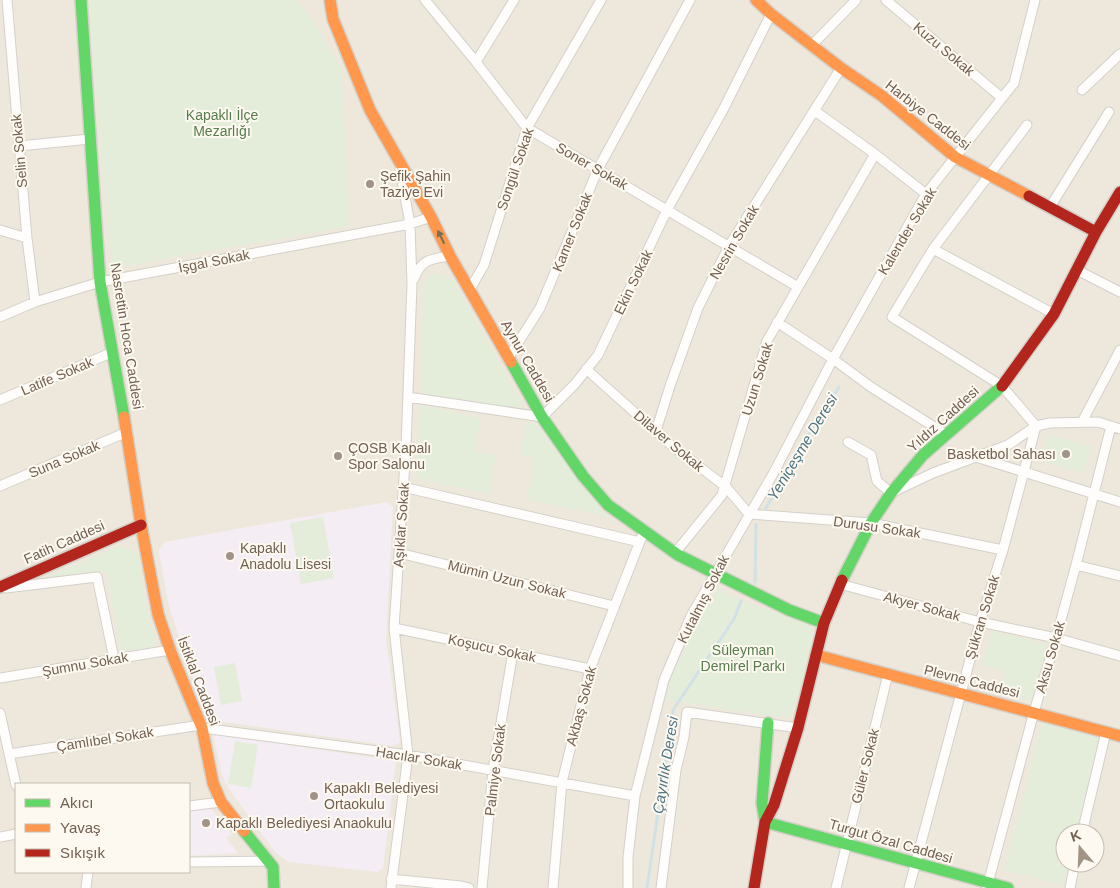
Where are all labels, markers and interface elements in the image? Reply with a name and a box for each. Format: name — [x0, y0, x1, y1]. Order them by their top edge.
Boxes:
street label: Kuzu Sokak — [910, 19, 979, 80]
street label: Harbiye Caddesi — [882, 77, 974, 153]
park label: Kapaklı İlçe Mezarlığı — [186, 106, 258, 139]
street label: Selin Sokak — [8, 112, 30, 189]
street label: Songül Sokak — [493, 125, 537, 212]
street label: Soner Sokak — [553, 139, 632, 193]
place label: Şefik Şahin Taziye Evi — [380, 168, 451, 200]
marker: Şefik Şahin Taziye Evi — [364, 178, 376, 190]
street label: Kalender Sokak — [875, 184, 940, 277]
street label: Kamer Sokak — [549, 189, 596, 274]
street label: Nesrin Sokak — [706, 201, 762, 282]
one-way arrow — [436, 230, 444, 244]
street label: İşgal Sokak — [177, 245, 252, 276]
street label: Ekin Sokak — [610, 246, 656, 317]
street label: Nasrettin Hoca Caddesi — [108, 262, 146, 410]
street label: Aynur Caddesi — [498, 317, 558, 405]
street label: Uzun Sokak — [738, 340, 776, 417]
street label: Latife Sokak — [18, 353, 97, 398]
street label: Yıldız Caddesi — [904, 383, 982, 455]
water label: Yeniçeşme Deresi — [764, 390, 841, 503]
street label: Dilaver Sokak — [631, 407, 708, 476]
street label: Suna Sokak — [26, 436, 103, 481]
place label: ÇOSB Kapalı Spor Salonu — [348, 440, 431, 472]
place label: Basketbol Sahası — [947, 446, 1056, 462]
marker: Basketbol Sahası — [1060, 448, 1072, 460]
marker: ÇOSB Kapalı Spor Salonu — [332, 450, 344, 462]
street label: Aşıklar Sokak — [390, 481, 412, 568]
street label: Durusu Sokak — [832, 513, 923, 541]
street label: Fatih Caddesi — [21, 517, 107, 567]
place label: Kapaklı Anadolu Lisesi — [240, 540, 331, 572]
marker: Kapaklı Anadolu Lisesi — [224, 550, 236, 562]
street label: Kutalmış Sokak — [674, 551, 733, 646]
street label: Mümin Uzun Sokak — [446, 557, 569, 602]
street label: Şükran Sokak — [962, 572, 1003, 661]
street label: Akyer Sokak — [882, 588, 963, 624]
street label: Aksu Sokak — [1032, 618, 1068, 695]
street label: Koşucu Sokak — [447, 631, 538, 665]
street label: İstiklal Caddesi — [175, 634, 224, 728]
park label: Süleyman Demirel Parkı — [701, 642, 785, 674]
street label: Şumnu Sokak — [41, 648, 130, 679]
street label: Plevne Caddesi — [922, 661, 1022, 701]
street label: Akbaş Sokak — [563, 664, 600, 748]
water label: Çayırlık Deresi — [649, 714, 681, 815]
street label: Palmiye Sokak — [481, 722, 509, 817]
street label: Çamlıbel Sokak — [55, 723, 156, 755]
street label: Güler Sokak — [848, 726, 882, 805]
street label: Hacılar Sokak — [375, 743, 464, 773]
place label: Kapaklı Belediyesi Ortaokulu — [324, 780, 438, 812]
legend — [15, 783, 190, 873]
marker: Kapaklı Belediyesi Ortaokulu — [308, 790, 320, 802]
text: Akıcı — [60, 794, 93, 811]
place label: Kapaklı Belediyesi Anaokulu — [216, 815, 392, 831]
street label: Turgut Özal Caddesi — [827, 815, 955, 866]
marker: Kapaklı Belediyesi Anaokulu — [200, 817, 212, 829]
text: Yavaş — [60, 819, 101, 836]
north arrow — [1055, 823, 1105, 873]
text: K — [1068, 826, 1083, 845]
text: Sıkışık — [60, 844, 106, 861]

